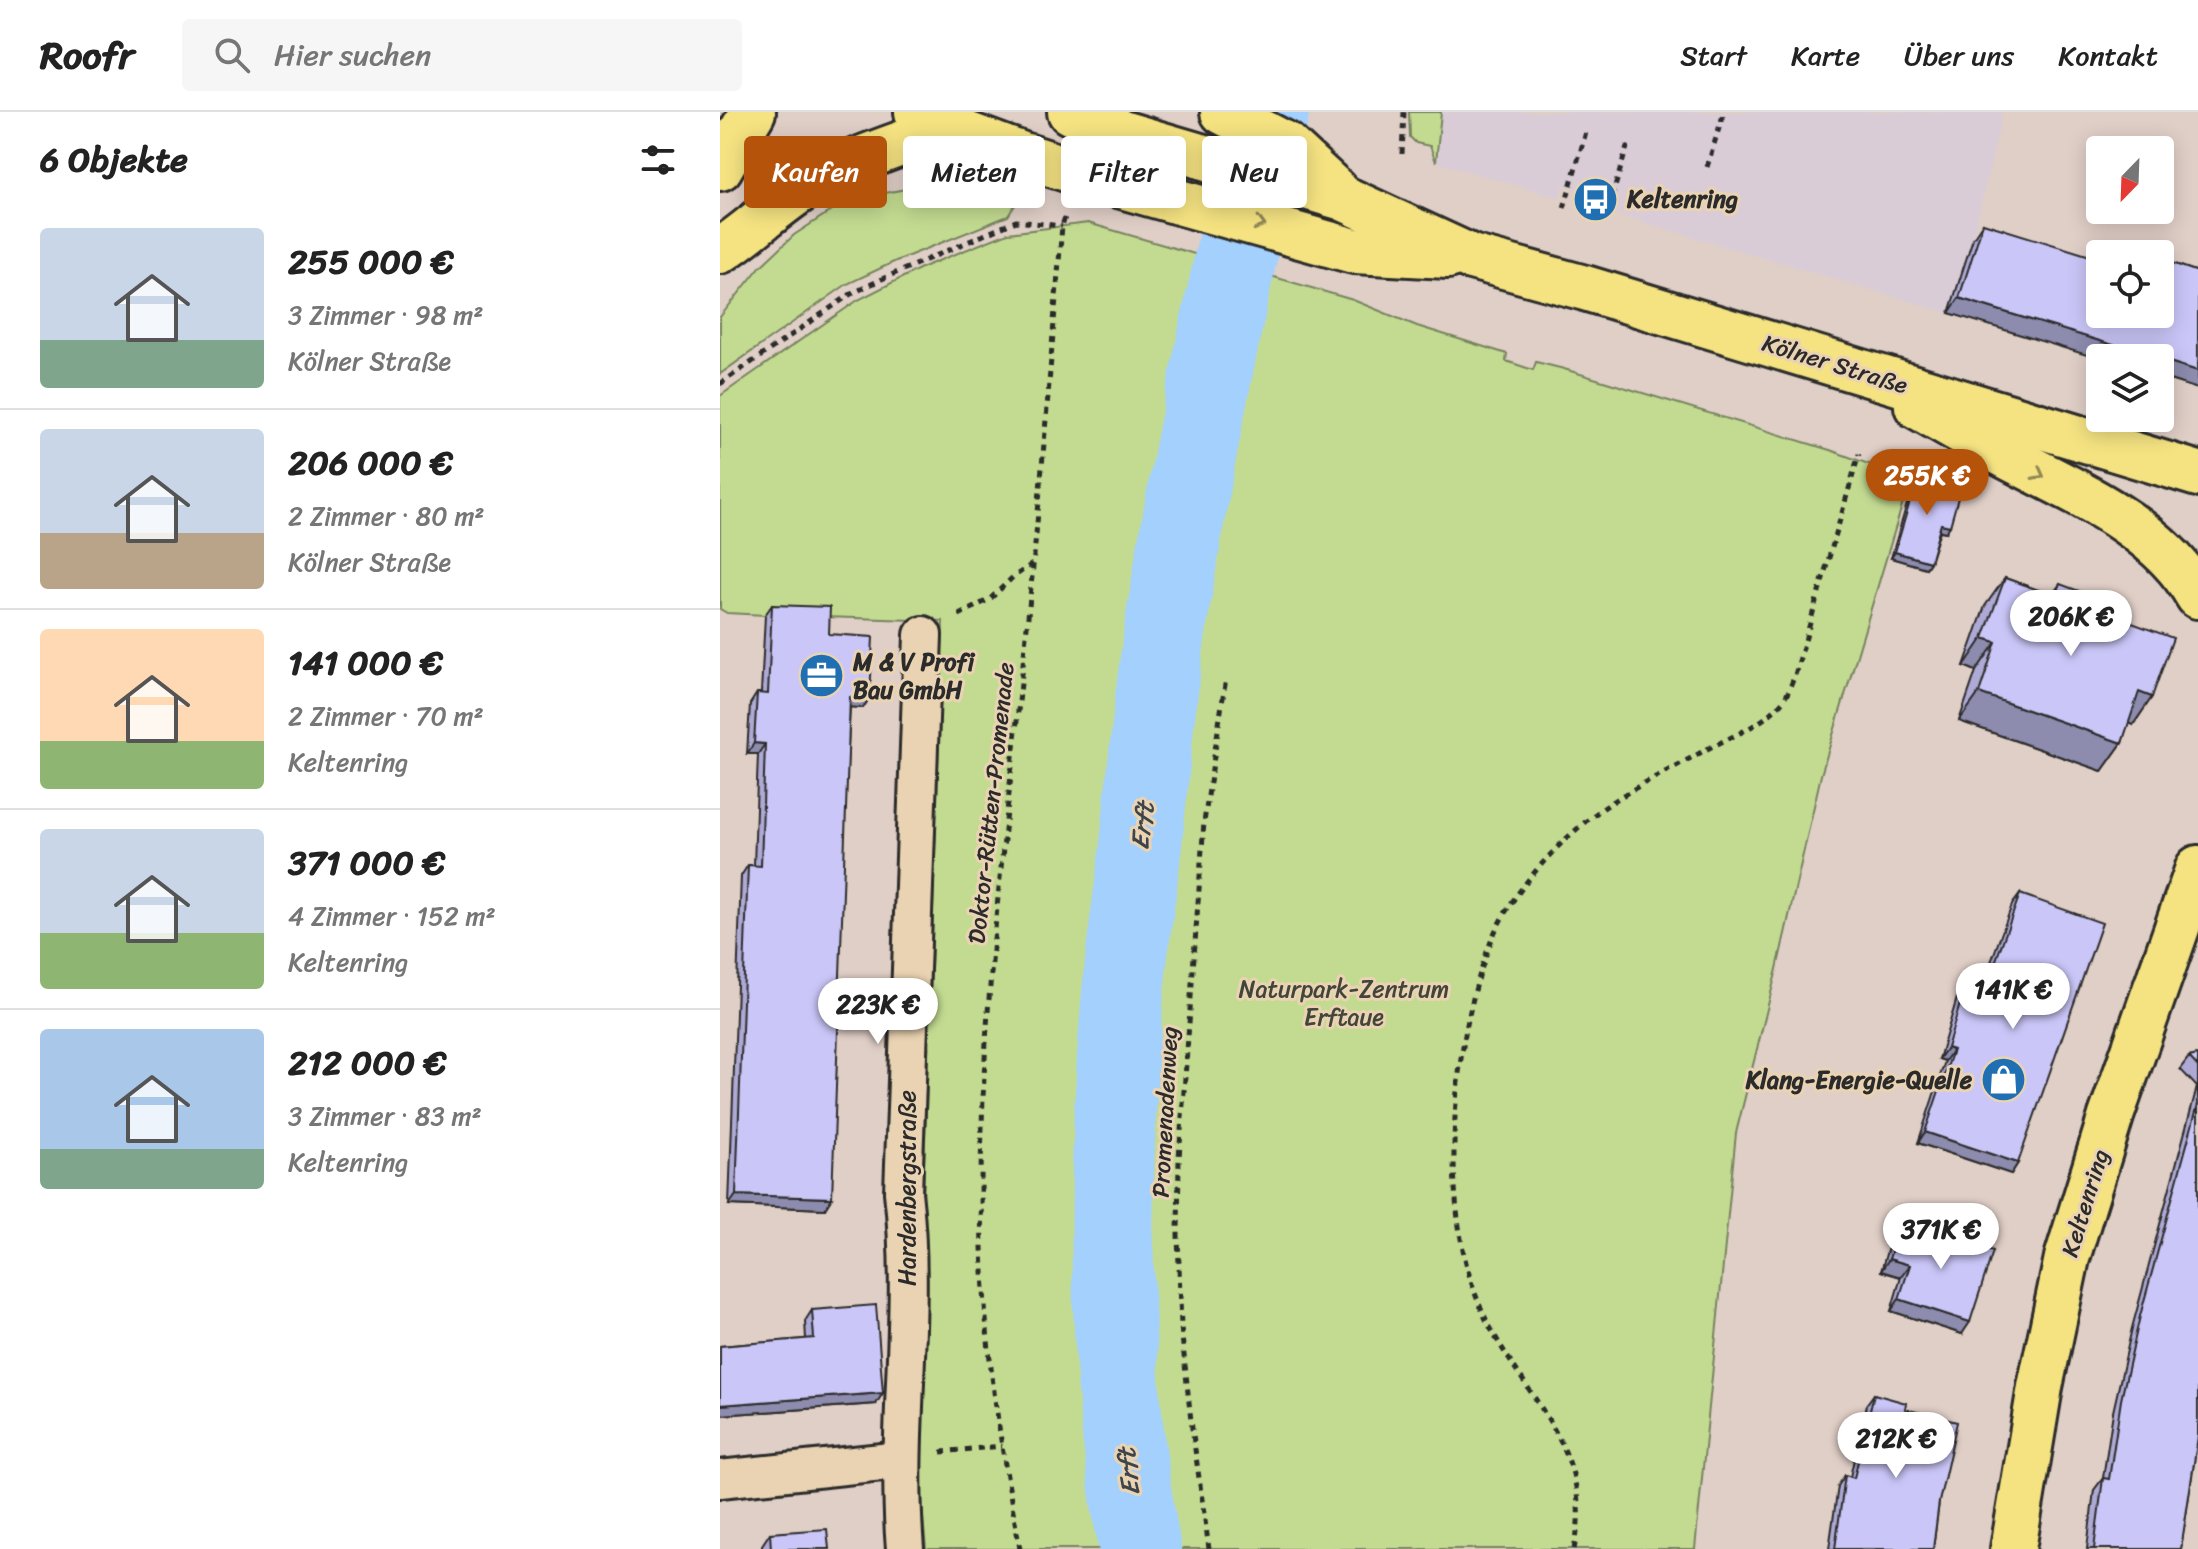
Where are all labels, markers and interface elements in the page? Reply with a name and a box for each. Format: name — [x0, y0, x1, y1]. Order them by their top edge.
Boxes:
search box — [182, 19, 742, 91]
text: Roofr — [40, 22, 134, 89]
text: Hier suchen — [274, 28, 431, 82]
text: Start — [1680, 31, 1747, 80]
text: Karte — [1791, 31, 1860, 80]
text: Über uns — [1904, 31, 2014, 80]
text: Kontakt — [2058, 31, 2158, 80]
icon: search — [210, 33, 254, 77]
text: 6 Objekte — [40, 130, 188, 190]
chip: Kaufen — [744, 136, 887, 208]
chip: Mieten — [903, 136, 1045, 208]
chip: Filter — [1061, 136, 1186, 208]
chip: Neu — [1202, 136, 1307, 208]
north arrow — [2086, 136, 2174, 224]
map controls — [2086, 136, 2174, 432]
icon: filters — [636, 138, 680, 182]
bus stop icon: Keltenring — [1572, 175, 1620, 223]
place label: Keltenring — [1626, 178, 1738, 220]
one-way arrow — [1252, 215, 1266, 232]
text: 255 000 € — [288, 232, 454, 292]
button: locate — [2086, 240, 2174, 328]
icon: home — [104, 260, 200, 356]
text: 3 Zimmer · 98 m² — [288, 292, 483, 338]
street label: Kölner Straße — [1757, 322, 1914, 406]
text: Kölner Straße — [288, 338, 451, 384]
button: layers — [2086, 344, 2174, 432]
text: 206 000 € — [288, 433, 453, 493]
pin: 255K € — [1862, 449, 1992, 517]
text: 255K € — [1884, 452, 1970, 498]
icon: home — [104, 461, 200, 557]
one-way arrow — [2031, 464, 2046, 479]
text: 2 Zimmer · 80 m² — [288, 493, 485, 539]
text: Kölner Straße — [288, 539, 451, 585]
pin: 206K € — [2006, 590, 2136, 658]
text: 206K € — [2028, 593, 2114, 639]
text: 141 000 € — [288, 633, 443, 693]
place label: M & V Profi Bau GmbH — [852, 641, 976, 711]
office icon: M & V Profi Bau GmbH — [798, 652, 846, 700]
street label: Doktor-Rütten-Promenade — [955, 660, 1027, 946]
icon: home — [104, 661, 200, 757]
text: 2 Zimmer · 70 m² — [288, 693, 484, 739]
text: Keltenring — [288, 739, 408, 785]
water label: Erft — [1116, 797, 1168, 852]
text: 371 000 € — [288, 833, 445, 893]
icon: home — [104, 861, 200, 957]
text: 4 Zimmer · 152 m² — [288, 893, 496, 939]
text: Keltenring — [288, 939, 408, 985]
pin: 141K € — [1948, 963, 2078, 1031]
text: 141K € — [1974, 966, 2052, 1012]
park label: Naturpark-Zentrum Erftaue — [1239, 968, 1449, 1038]
pin: 223K € — [813, 978, 943, 1046]
text: 223K € — [836, 981, 920, 1027]
street label: Promenadenweg — [1140, 1025, 1190, 1199]
text: 212 000 € — [288, 1033, 447, 1093]
shop icon: Klang-Energie-Quelle — [1979, 1056, 2027, 1104]
place label: Klang-Energie-Quelle — [1745, 1059, 1973, 1101]
icon: home — [104, 1061, 200, 1157]
street label: Hardenbergstraße — [886, 1090, 928, 1286]
text: 3 Zimmer · 83 m² — [288, 1093, 482, 1139]
text: Keltenring — [288, 1139, 408, 1185]
street label: Keltenring — [2049, 1144, 2121, 1262]
pin: 371K € — [1876, 1203, 2006, 1271]
text: 371K € — [1901, 1206, 1981, 1252]
pin: 212K € — [1831, 1412, 1961, 1480]
text: 212K € — [1856, 1415, 1937, 1461]
water label: Erft — [1102, 1443, 1153, 1498]

